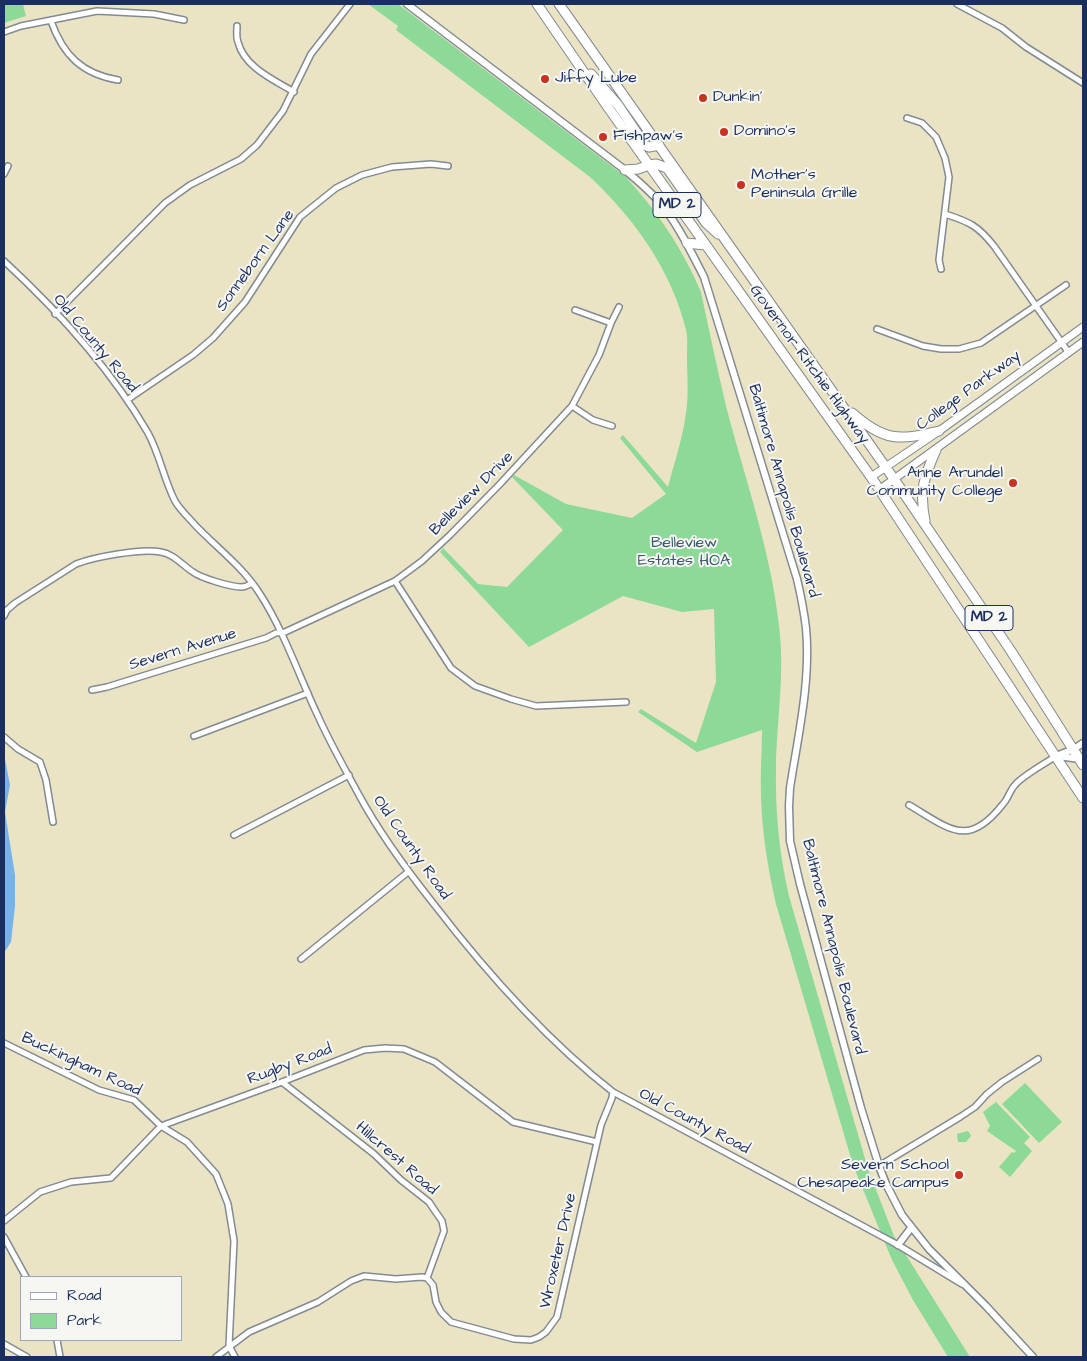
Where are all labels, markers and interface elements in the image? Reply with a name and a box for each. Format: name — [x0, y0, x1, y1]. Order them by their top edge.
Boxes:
place label: Jiffy Lube — [555, 69, 637, 89]
marker: Jiffy Lube — [539, 73, 551, 85]
place label: Dunkin' — [713, 88, 762, 108]
marker: Dunkin' — [697, 92, 709, 104]
place label: Domino's — [734, 122, 796, 142]
marker: Domino's — [718, 126, 730, 138]
place label: Fishpaw's — [613, 127, 683, 147]
marker: Fishpaw's — [597, 131, 609, 143]
place label: Mother's Peninsula Grille — [751, 166, 858, 204]
marker: Mother's Peninsula Grille — [735, 179, 747, 191]
road number: MD 2 — [653, 192, 701, 218]
street label: Sonneborn Lane — [213, 206, 299, 316]
street label: Governor Ritchie Highway — [745, 282, 873, 448]
street label: Old County Road — [48, 291, 142, 397]
street label: College Parkway — [913, 347, 1025, 435]
street label: Baltimore Annapolis Boulevard — [743, 382, 823, 600]
street label: Belleview Drive — [426, 448, 518, 540]
place label: Anne Arundel Community College — [867, 464, 1003, 502]
marker: Anne Arundel Community College — [1007, 477, 1019, 489]
park label: Belleview Estates HOA — [638, 534, 730, 572]
road number: MD 2 — [965, 606, 1013, 630]
street label: Severn Avenue — [127, 625, 239, 675]
street label: Old County Road — [368, 792, 454, 904]
street label: Baltimore Annapolis Boulevard — [797, 837, 869, 1057]
street label: Buckingham Road — [18, 1029, 144, 1101]
street label: Rugby Road — [245, 1040, 335, 1090]
street label: Old County Road — [635, 1085, 753, 1159]
street label: Hillcrest Road — [351, 1118, 441, 1200]
place label: Severn School Chesapeake Campus — [797, 1156, 949, 1194]
marker: Severn School Chesapeake Campus — [953, 1169, 965, 1181]
street label: Wroxeter Drive — [536, 1191, 582, 1311]
legend — [20, 1276, 182, 1341]
text: Road — [67, 1285, 101, 1306]
text: Park — [67, 1310, 102, 1331]

